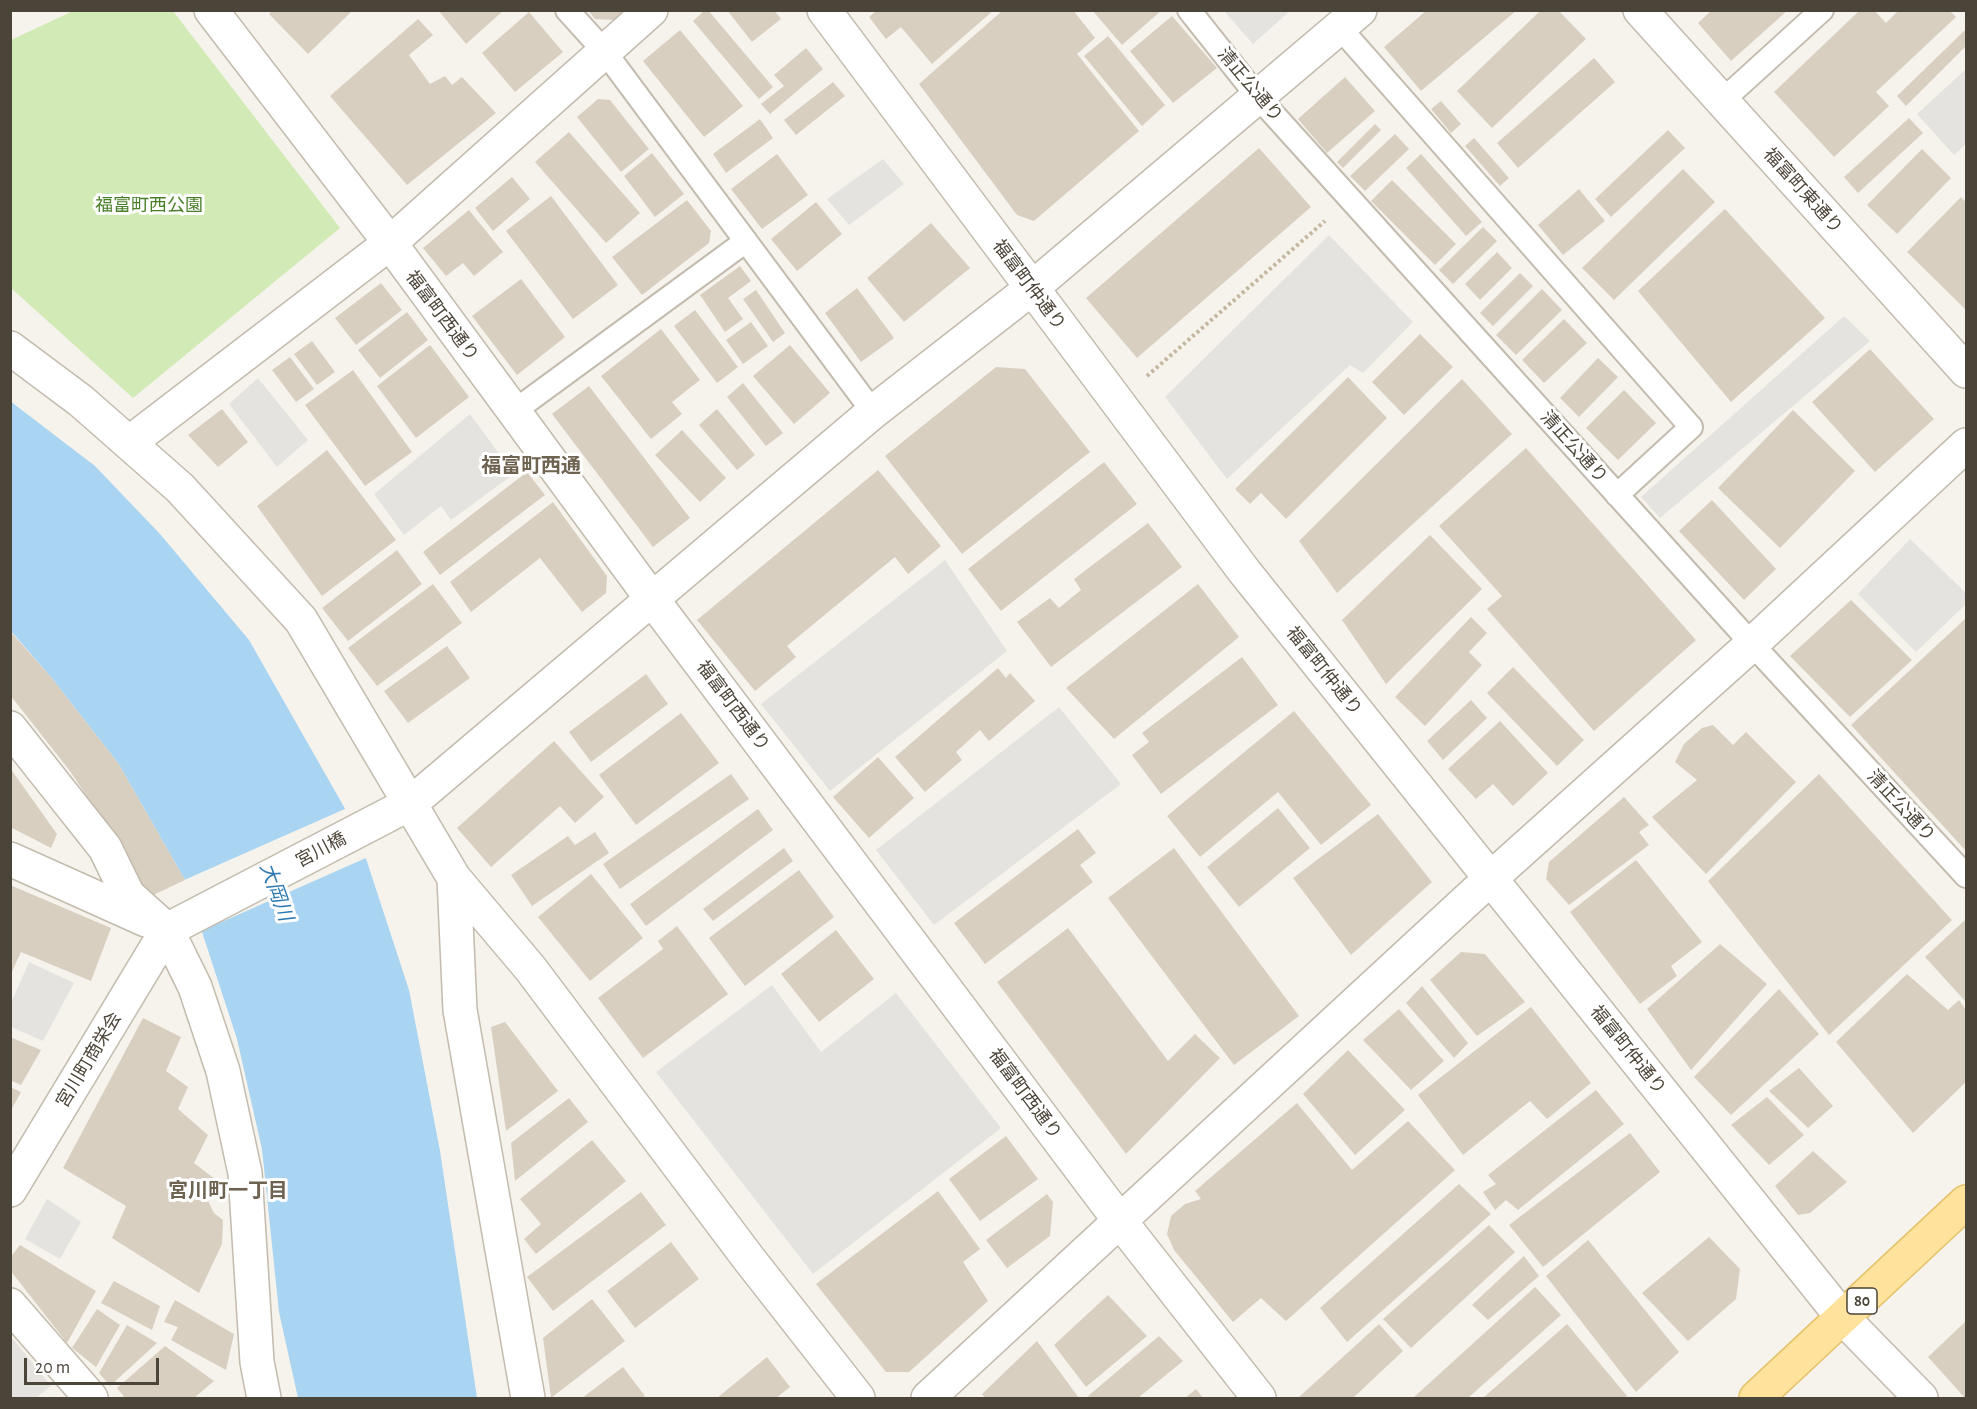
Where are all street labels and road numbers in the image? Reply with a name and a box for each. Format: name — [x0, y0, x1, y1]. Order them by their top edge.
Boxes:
street label: 清正公通り — [1213, 44, 1287, 126]
street label: 福富町東通り — [1759, 144, 1847, 238]
street label: 福富町仲通り — [988, 235, 1070, 335]
street label: 福富町西通り — [401, 266, 483, 366]
street label: 清正公通り — [1536, 406, 1612, 488]
street label: 福富町仲通り — [1282, 622, 1366, 720]
street label: 福富町西通り — [692, 656, 774, 756]
street label: 清正公通り — [1862, 766, 1940, 846]
street label: 宮川橋 — [292, 828, 350, 872]
street label: 福富町仲通り — [1586, 1001, 1670, 1099]
street label: 宮川町商栄会 — [52, 1008, 126, 1112]
street label: 福富町西通り — [984, 1044, 1066, 1144]
road number: 80 — [1847, 1288, 1877, 1314]

